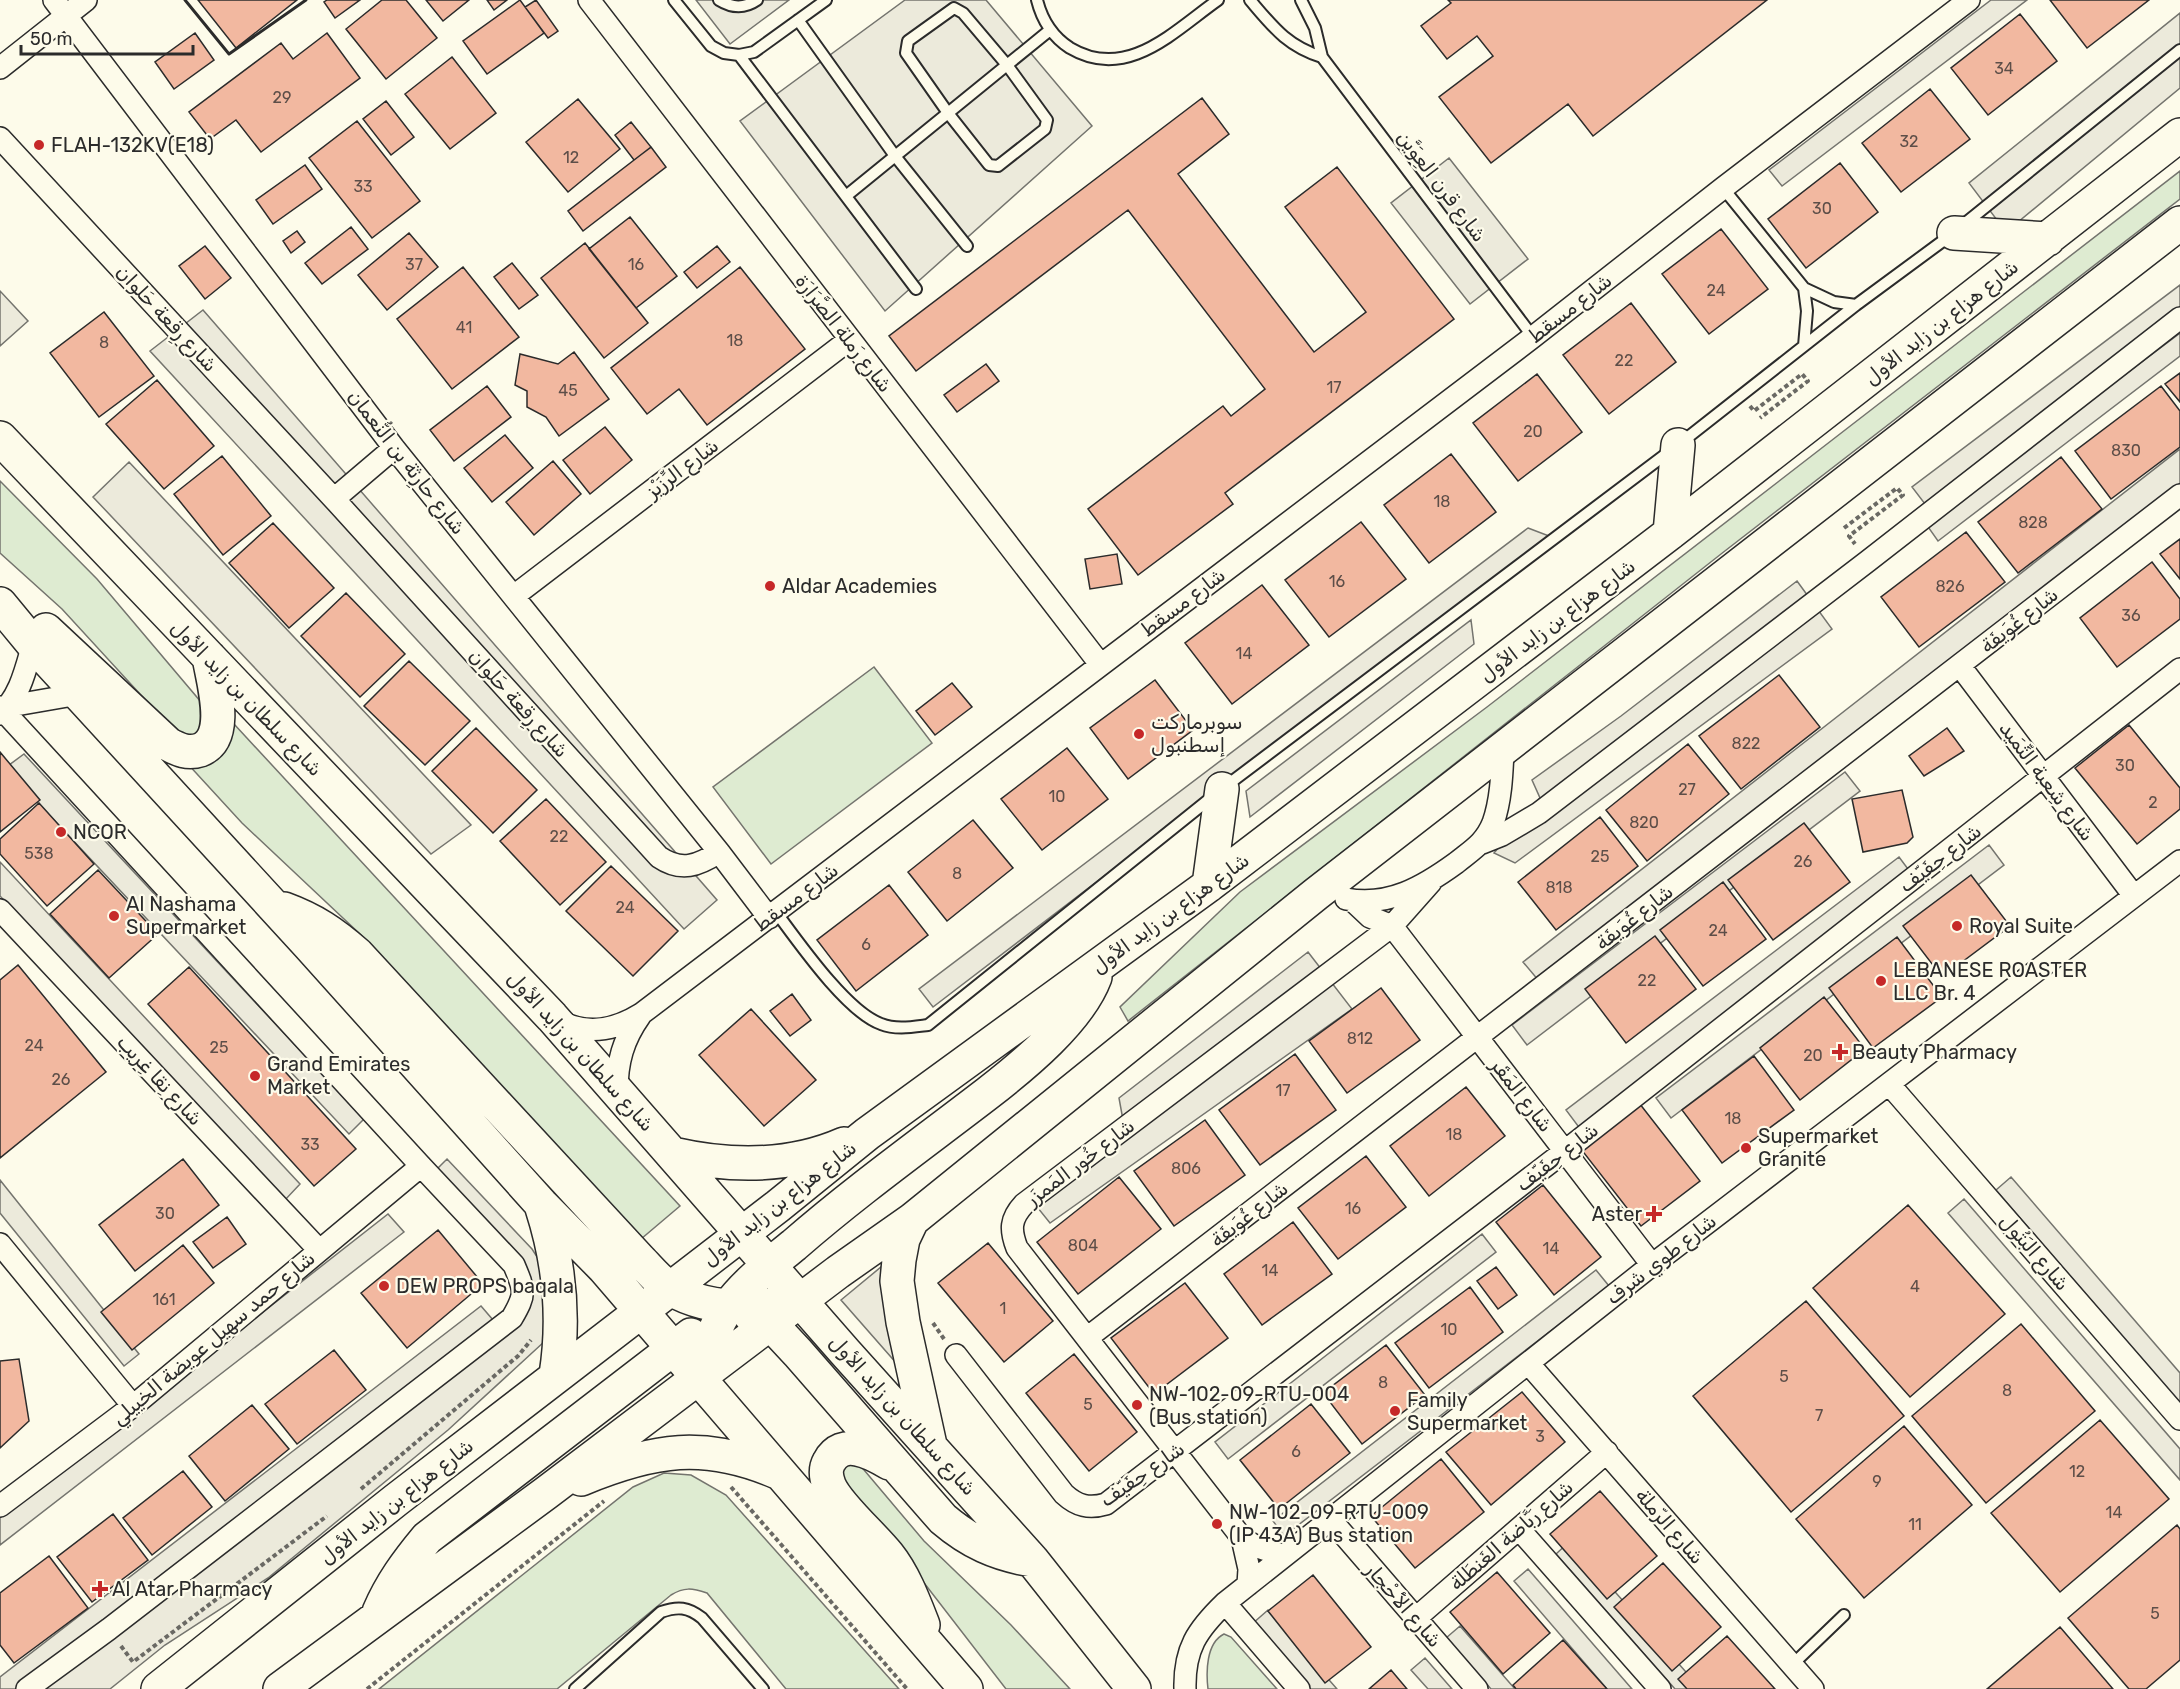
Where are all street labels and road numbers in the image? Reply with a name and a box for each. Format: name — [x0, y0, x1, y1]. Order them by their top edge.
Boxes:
street label: شارع قرن العِوَيَّن — [1391, 126, 1492, 248]
street label: شارع هزاع بن زايد الأول — [1859, 254, 2024, 391]
street label: شارع رِقعة حَلوان — [108, 260, 223, 379]
street label: شارع مسقط — [1524, 268, 1618, 350]
street label: شارع رَملة الصَّرَارَة — [789, 269, 898, 398]
street label: شارع حارِثة بن النُّعمان — [340, 384, 472, 542]
street label: شارع الرِّزَيْز — [640, 433, 724, 505]
street label: شارع هزاع بن زايد الأول — [1474, 554, 1641, 688]
street label: شارع مسقط — [1136, 563, 1231, 643]
street label: شارع غُوَيفَة — [1975, 582, 2064, 659]
street label: شارع سلطان بن زايد الأول — [165, 615, 328, 782]
street label: شارع رِقعة حَلوان — [461, 644, 574, 765]
street label: شارع شِعبة الثِّمَيد — [1993, 717, 2100, 847]
street label: شارع حِفَيّف — [1894, 818, 1987, 899]
street label: شارع هزاع بن زايد الأول — [1087, 848, 1255, 980]
street label: شارع مسقط — [749, 858, 844, 938]
street label: شارع غُوَيفَة — [1590, 879, 1679, 956]
street label: شارع سلطان بن زايد الأول — [501, 966, 659, 1137]
street label: شارع نِقا غِريب — [111, 1030, 208, 1132]
street label: شارع المَقَر — [1484, 1053, 1558, 1138]
street label: شارع خُور المَمزَر — [1020, 1113, 1140, 1213]
street label: شارع حِفَيّف — [1511, 1117, 1604, 1198]
street label: شارع هزاع بن زايد الأول — [697, 1135, 862, 1272]
street label: شارع غُوَيفَة — [1205, 1176, 1294, 1253]
street label: شارع طوي شرف — [1601, 1209, 1722, 1311]
street label: شارع البَتُول — [1994, 1209, 2075, 1297]
street label: شارع حمد سهيل عويضة الخييلي — [106, 1246, 321, 1432]
street label: شارع سلطان بن زايد الأول — [823, 1330, 981, 1501]
street label: شارع هزاع بن زايد الأول — [314, 1433, 479, 1570]
street label: شارع حِفَيّف — [1095, 1436, 1190, 1513]
street label: شارع رَبَّاضة الغَنطَلة — [1444, 1475, 1579, 1597]
street label: شارع الرّملة — [1629, 1483, 1709, 1570]
street label: شارع الأَحْجار — [1359, 1557, 1447, 1653]

